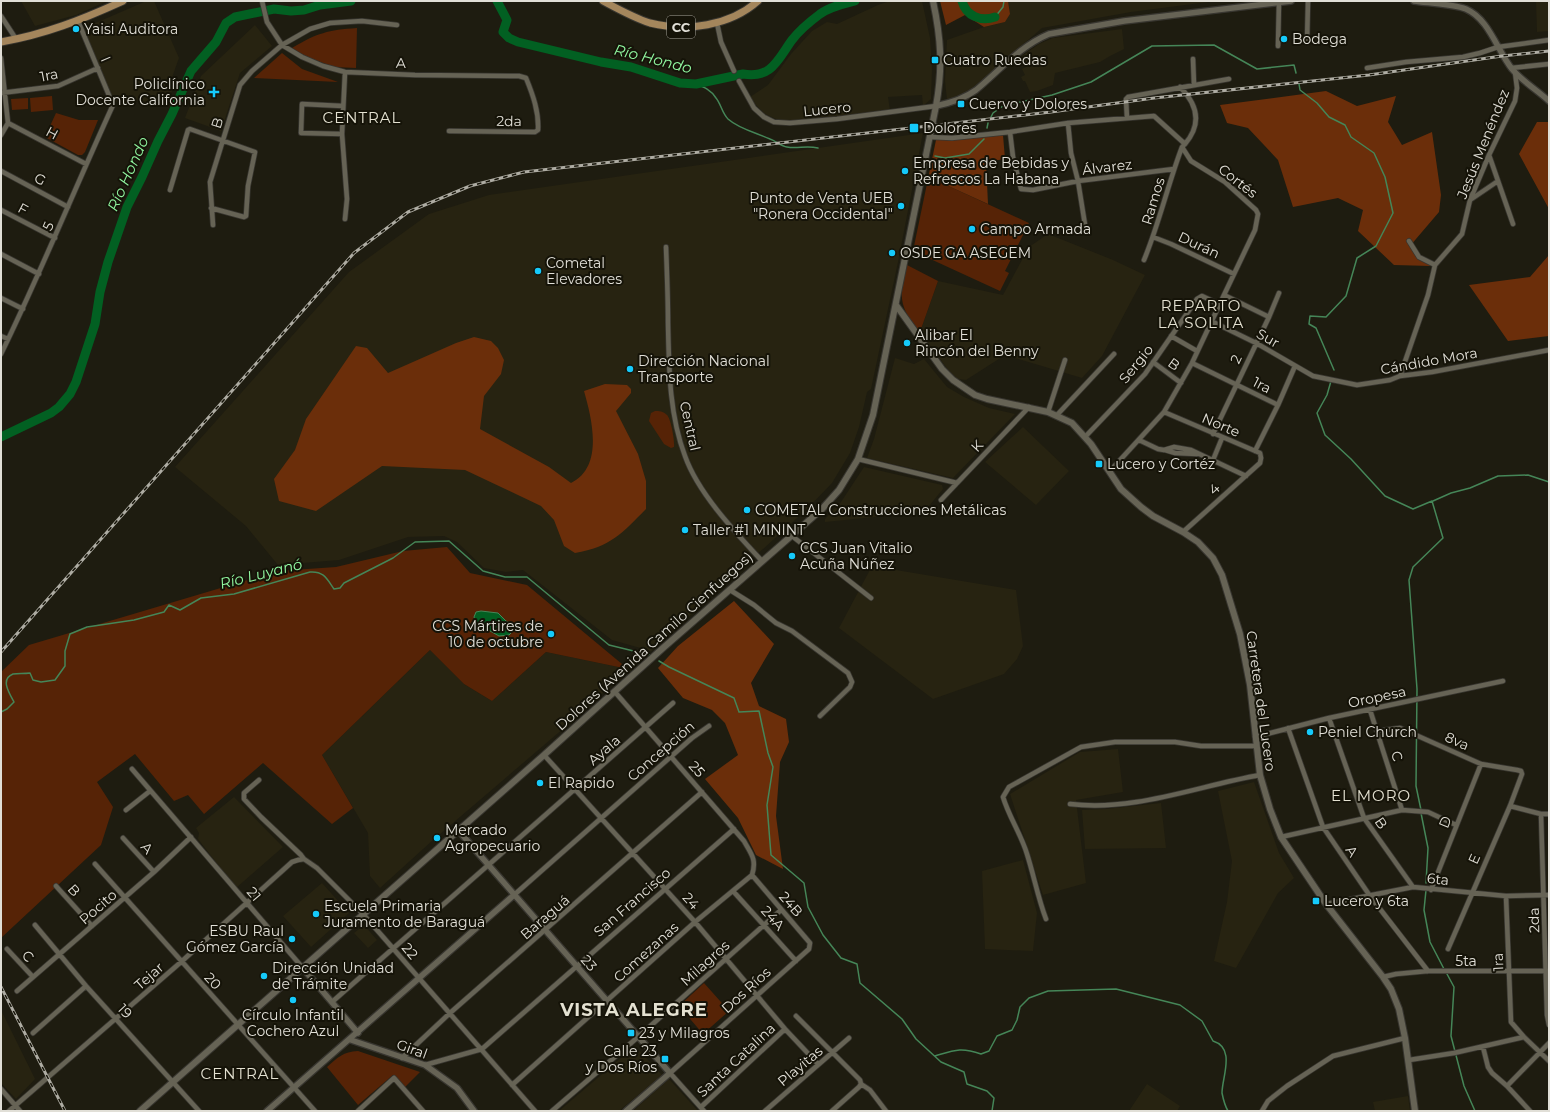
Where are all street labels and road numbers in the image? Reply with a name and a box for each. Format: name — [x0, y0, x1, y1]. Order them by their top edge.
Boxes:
road number: CC — [667, 16, 695, 38]
street label: I — [97, 54, 115, 64]
street label: A — [396, 54, 407, 72]
street label: 1ra — [38, 64, 60, 86]
street label: Jesús Menéndez — [1452, 87, 1513, 202]
street label: Lucero — [802, 98, 852, 120]
street label: 2da — [496, 112, 522, 130]
street label: B — [207, 115, 227, 131]
street label: H — [43, 122, 61, 144]
street label: Álvarez — [1081, 155, 1133, 179]
street label: Cortés — [1215, 160, 1261, 202]
street label: G — [31, 169, 49, 189]
street label: Ramos — [1137, 175, 1169, 227]
street label: F — [15, 199, 31, 219]
street label: 5 — [38, 219, 58, 233]
street label: Durán — [1175, 228, 1223, 262]
street label: Sur — [1253, 324, 1283, 352]
street label: Sergio — [1115, 341, 1157, 387]
street label: Cándido Mora — [1379, 344, 1479, 378]
street label: 2 — [1226, 352, 1246, 366]
street label: B — [1164, 354, 1184, 374]
street label: 1ra — [1250, 373, 1274, 397]
street label: Central — [676, 399, 704, 453]
street label: Norte — [1199, 409, 1243, 441]
street label: K — [967, 436, 987, 456]
street label: 4 — [1205, 479, 1224, 499]
street label: Dolores (Avenida Camilo Cienfuegos) — [552, 548, 756, 734]
street label: Carretera del Lucero — [1242, 630, 1280, 773]
street label: Oropesa — [1346, 682, 1408, 712]
street label: Concepción — [624, 717, 698, 785]
street label: 8va — [1442, 728, 1472, 754]
street label: Ayala — [584, 731, 624, 769]
street label: C — [1387, 748, 1407, 764]
street label: 25 — [685, 757, 709, 781]
street label: D — [1434, 813, 1456, 831]
street label: B — [1371, 814, 1391, 832]
street label: A — [137, 838, 158, 858]
street label: A — [1342, 842, 1363, 861]
street label: E — [1464, 851, 1484, 867]
street label: San Francisco — [590, 863, 674, 940]
street label: 6ta — [1426, 869, 1450, 889]
street label: B — [64, 880, 84, 900]
street label: 21 — [243, 883, 265, 905]
street label: Pocito — [75, 886, 121, 928]
street label: 24B — [775, 888, 807, 920]
street label: 24 — [679, 889, 704, 914]
street label: Baraguá — [517, 891, 573, 943]
street label: 24A — [757, 902, 789, 935]
street label: 2da — [1525, 907, 1543, 933]
street label: Comezanas — [610, 918, 682, 986]
street label: Milagros — [677, 936, 733, 990]
street label: 22 — [398, 939, 422, 963]
street label: C — [18, 946, 38, 966]
street label: 23 — [577, 951, 601, 975]
street label: 5ta — [1455, 952, 1477, 970]
street label: 1ra — [1489, 953, 1507, 971]
street label: Tejar — [131, 958, 168, 994]
street label: Dos Ríos — [718, 963, 775, 1017]
street label: 20 — [201, 969, 225, 993]
street label: 19 — [114, 1000, 136, 1022]
street label: Santa Catalina — [693, 1019, 779, 1101]
street label: Giral — [394, 1035, 430, 1063]
street label: Playitas — [774, 1042, 826, 1090]

